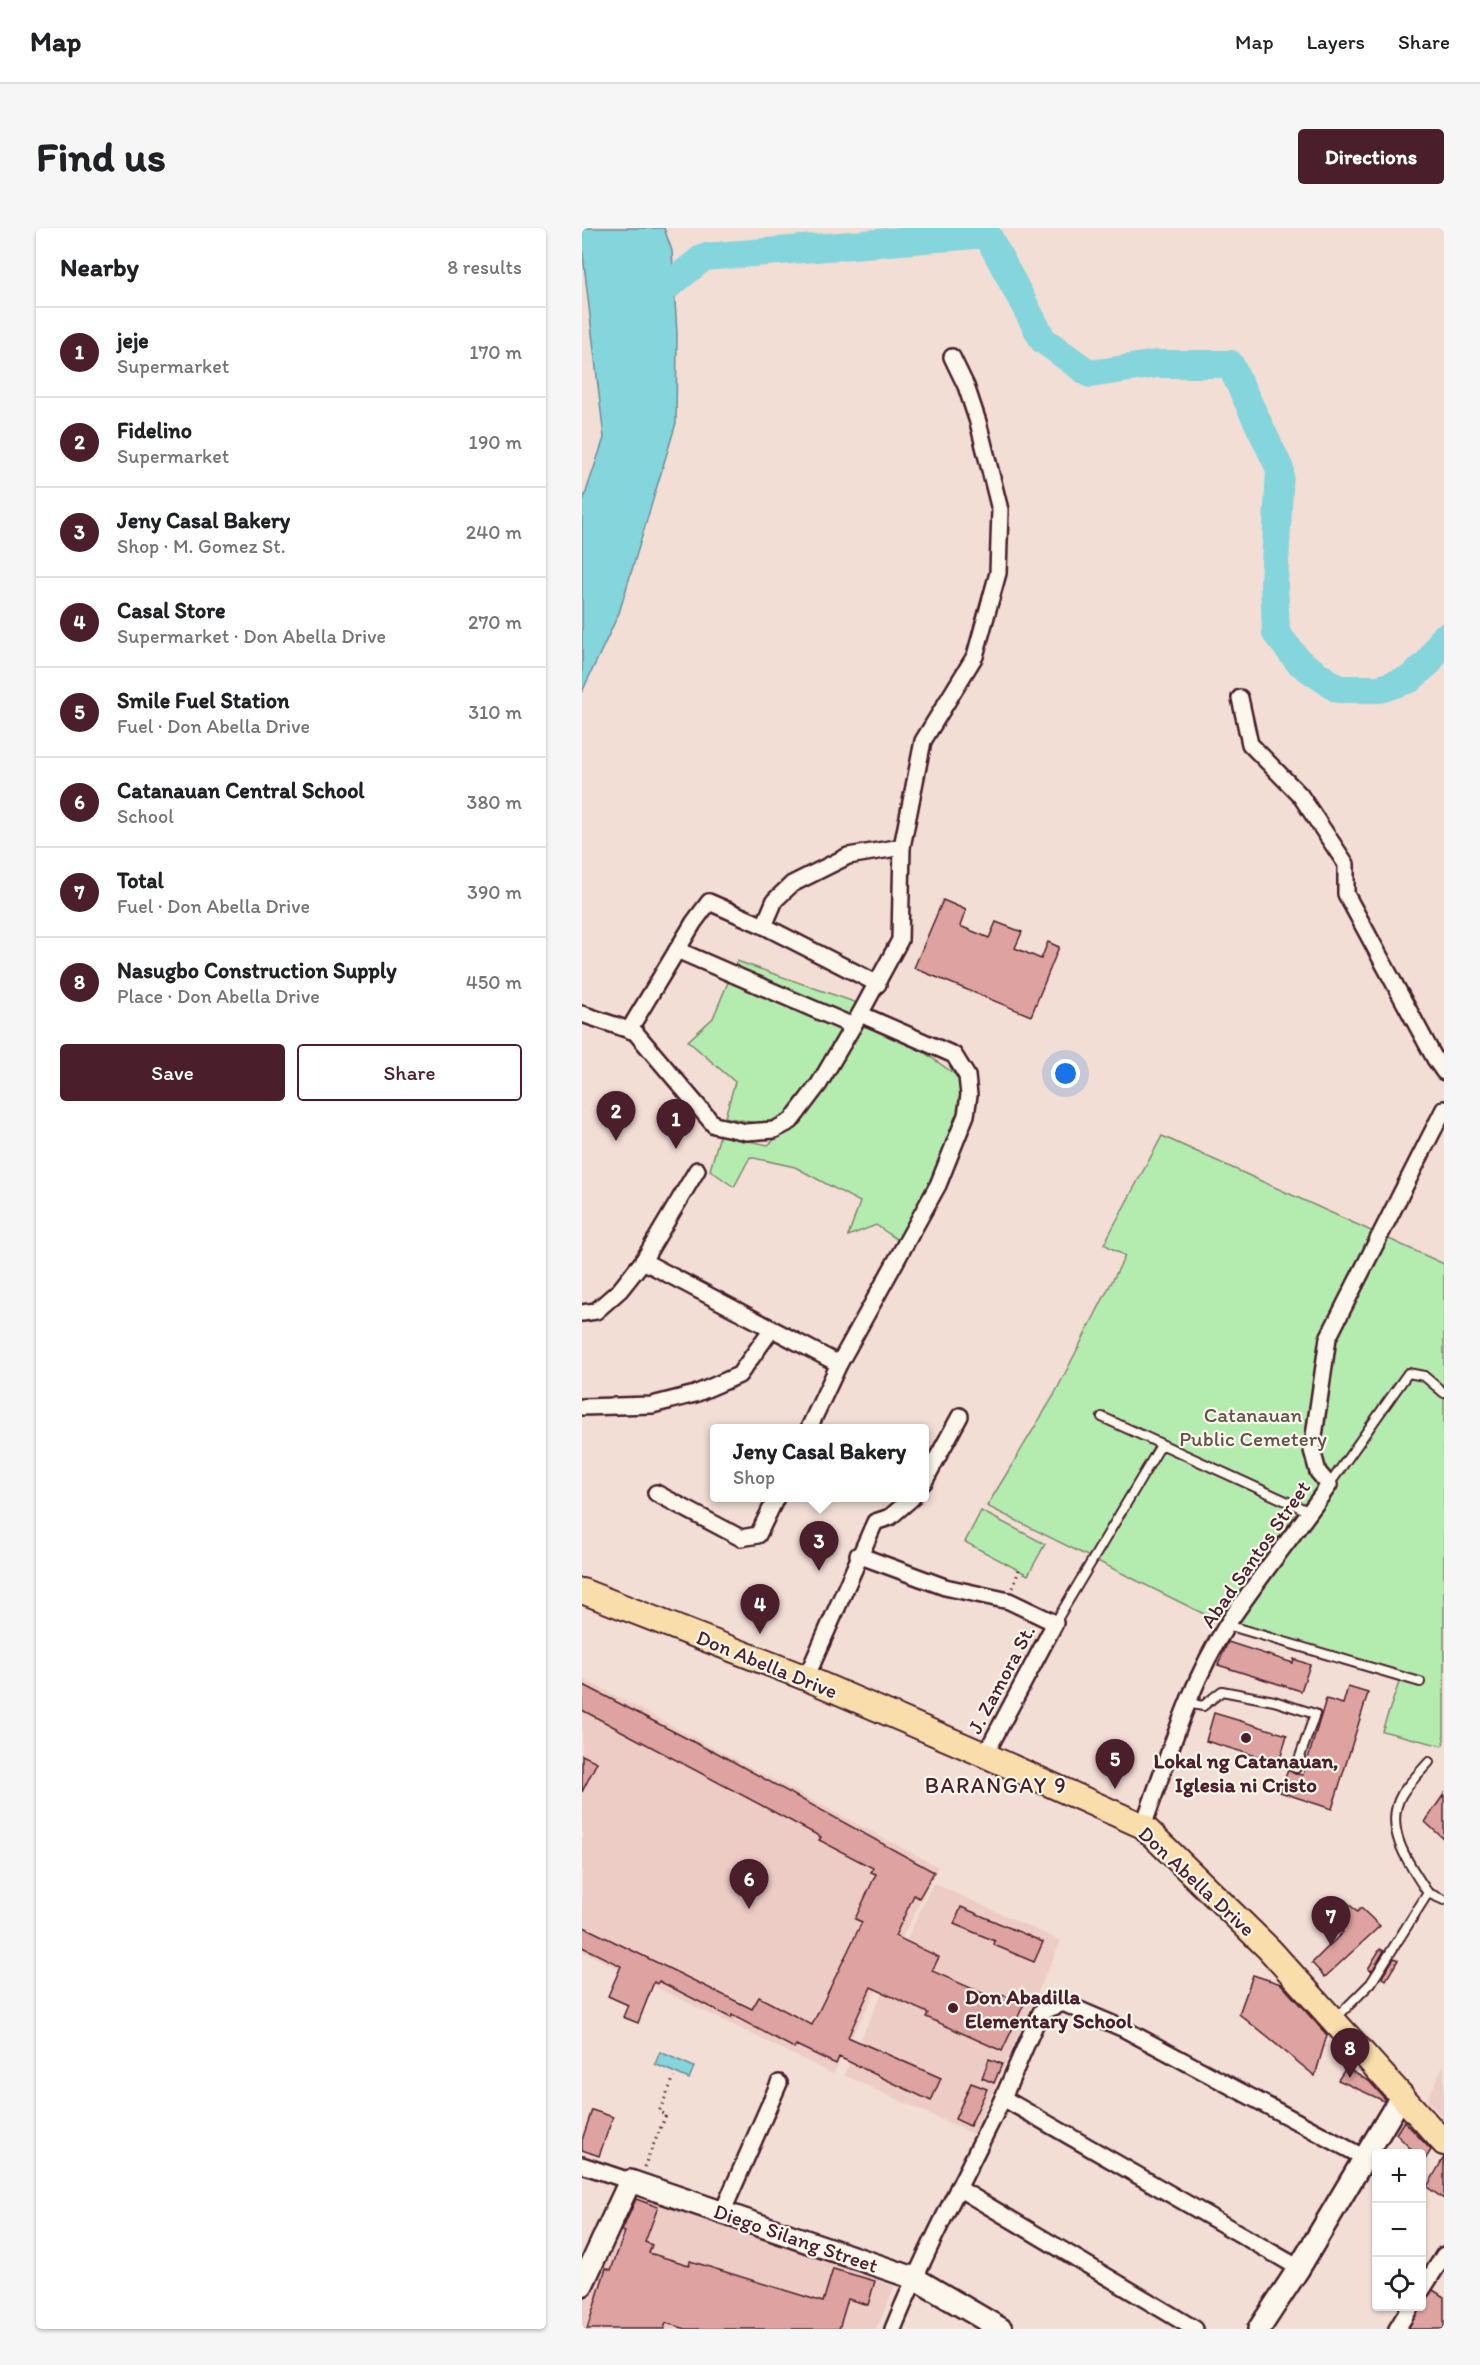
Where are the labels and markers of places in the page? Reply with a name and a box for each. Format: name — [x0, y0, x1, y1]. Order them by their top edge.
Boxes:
pin: 2 — [597, 1092, 636, 1141]
pin: 1 — [656, 1100, 695, 1149]
pin: 3 — [800, 1522, 838, 1571]
pin: 4 — [740, 1584, 780, 1634]
marker: Lokal ng Catanauan, Iglesia ni Cristo — [1239, 1731, 1253, 1745]
pin: 5 — [1096, 1740, 1134, 1789]
place label: Lokal ng Catanauan, Iglesia ni Cristo — [1154, 1748, 1338, 1798]
pin: 6 — [730, 1860, 768, 1909]
pin: 7 — [1312, 1896, 1350, 1946]
place label: Don Abadilla Elementary School — [965, 1984, 1134, 2034]
marker: Don Abadilla Elementary School — [946, 2001, 960, 2015]
pin: 8 — [1330, 2028, 1370, 2078]

